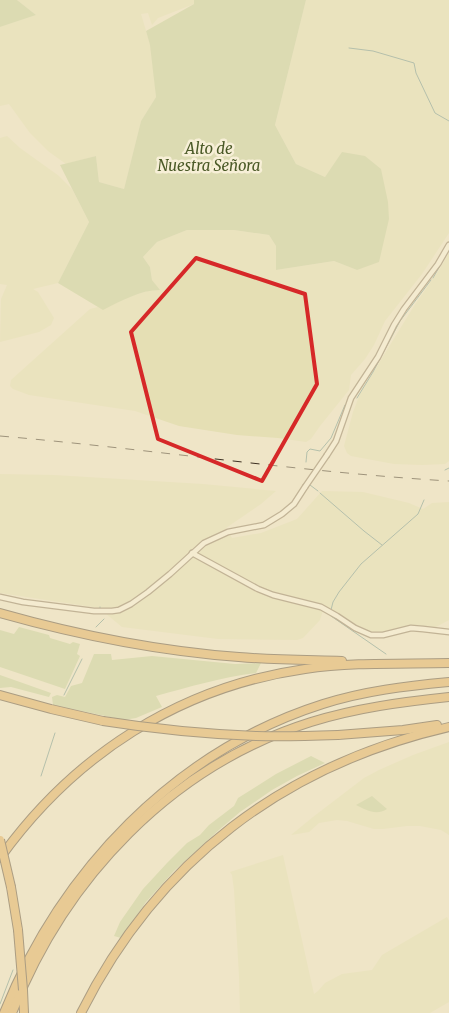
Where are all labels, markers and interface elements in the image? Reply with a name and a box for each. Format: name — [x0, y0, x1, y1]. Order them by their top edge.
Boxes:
park label: Alto de Nuestra Señora — [158, 139, 260, 175]

